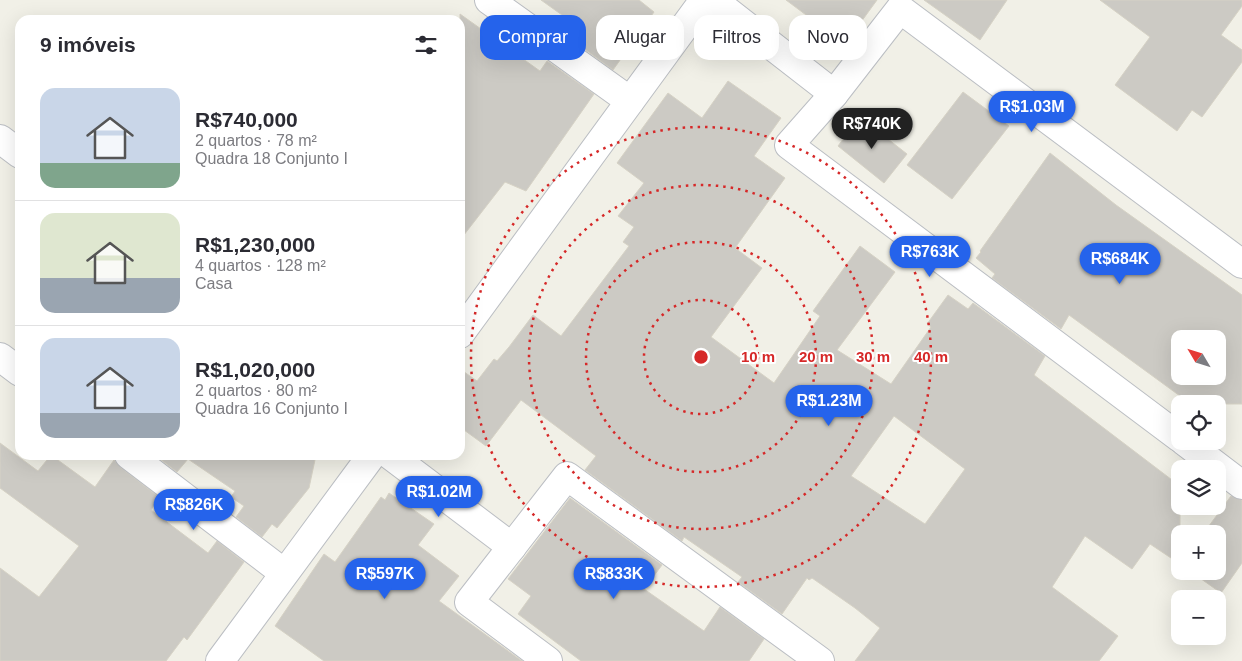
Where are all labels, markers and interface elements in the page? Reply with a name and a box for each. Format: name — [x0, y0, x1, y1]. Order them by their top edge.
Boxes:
chip: Comprar — [480, 15, 586, 60]
chip: Alugar — [596, 15, 684, 60]
chip: Filtros — [694, 15, 779, 60]
chip: Novo — [789, 15, 867, 60]
icon: filters — [412, 31, 440, 59]
text: 9 imóveis — [40, 33, 136, 56]
pin: R$1.03M — [986, 90, 1078, 133]
text: R$1.03M — [1000, 98, 1064, 115]
icon: home — [80, 108, 140, 168]
text: R$740,000 — [195, 108, 298, 131]
pin: R$740K — [831, 108, 913, 150]
text: R$740K — [843, 115, 901, 132]
text: 2 quartos · 78 m² — [195, 132, 317, 149]
text: Quadra 18 Conjunto I — [195, 150, 348, 167]
icon: home — [80, 233, 140, 293]
text: R$1,230,000 — [195, 233, 315, 256]
pin: R$763K — [889, 236, 971, 278]
pin: R$684K — [1079, 242, 1161, 285]
text: R$763K — [901, 243, 959, 260]
text: R$684K — [1091, 250, 1149, 267]
text: 4 quartos · 128 m² — [195, 257, 326, 274]
text: Casa — [195, 275, 232, 292]
north arrow — [1171, 330, 1226, 385]
map controls — [1171, 330, 1226, 645]
centre of rings — [692, 348, 710, 366]
text: 10 m — [741, 348, 775, 365]
text: 20 m — [799, 348, 833, 365]
text: 30 m — [856, 348, 890, 365]
text: 40 m — [914, 348, 948, 365]
icon: home — [80, 358, 140, 418]
text: R$1,020,000 — [195, 358, 315, 381]
text: 2 quartos · 80 m² — [195, 382, 317, 399]
pin: R$1.23M — [783, 384, 875, 427]
text: R$1.23M — [797, 392, 861, 409]
button: locate — [1171, 395, 1226, 450]
text: Quadra 16 Conjunto I — [195, 400, 348, 417]
button: layers — [1171, 460, 1226, 515]
pin: R$1.02M — [393, 476, 485, 518]
text: R$1.02M — [407, 483, 471, 500]
pin: R$826K — [153, 488, 235, 531]
text: R$826K — [165, 496, 223, 513]
button: + — [1171, 525, 1226, 580]
pin: R$597K — [344, 558, 426, 600]
pin: R$833K — [573, 558, 655, 600]
text: R$597K — [356, 565, 414, 582]
text: R$833K — [585, 565, 643, 582]
button: − — [1171, 590, 1226, 645]

